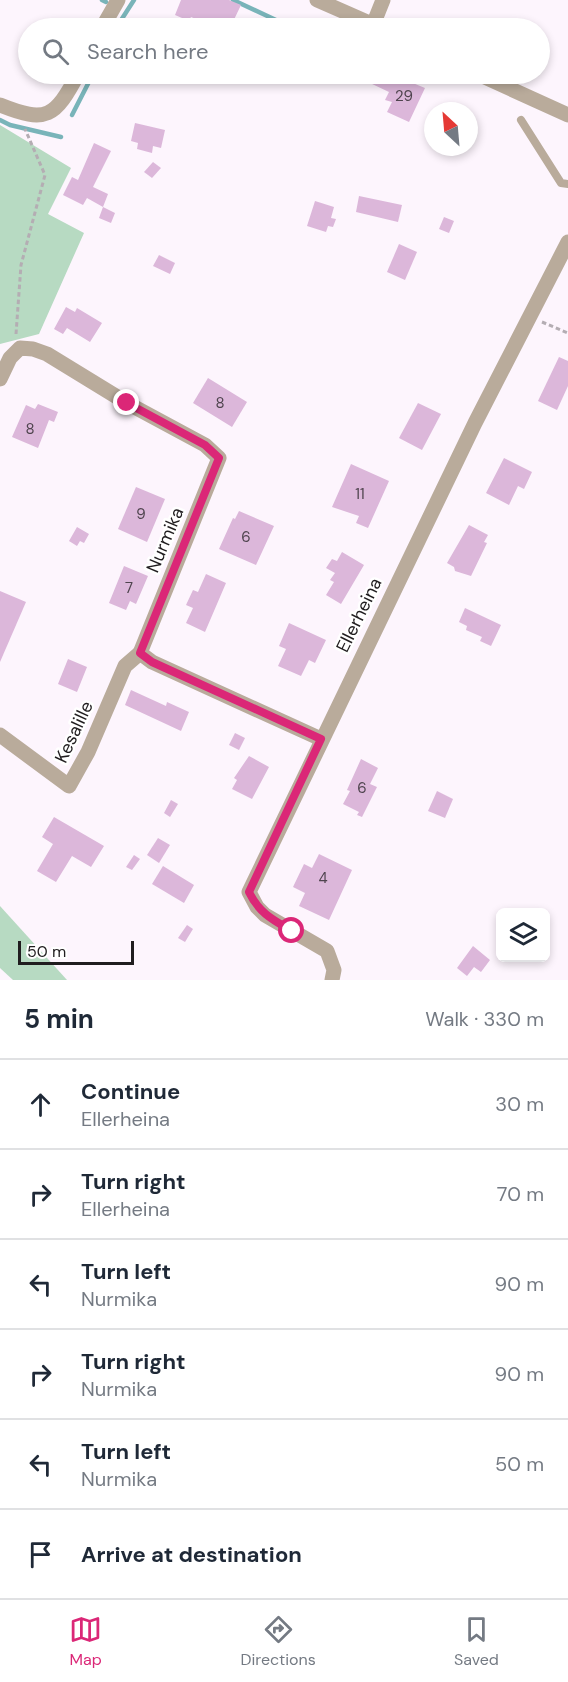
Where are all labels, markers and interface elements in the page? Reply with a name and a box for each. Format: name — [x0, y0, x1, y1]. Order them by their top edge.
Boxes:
search box — [18, 18, 550, 84]
icon: search — [39, 35, 72, 68]
text: Search here — [87, 37, 208, 66]
house number: 29 — [395, 86, 413, 106]
north arrow — [424, 102, 478, 156]
route end — [113, 389, 139, 415]
house number: 8 — [215, 393, 225, 413]
house number: 8 — [25, 419, 35, 439]
house number: 11 — [355, 484, 365, 504]
house number: 9 — [136, 504, 146, 524]
street label: Nurmika — [141, 504, 189, 576]
house number: 6 — [241, 527, 251, 547]
street label: Ellerheina — [331, 574, 387, 656]
house number: 7 — [125, 578, 133, 598]
street label: Kesalille — [49, 697, 99, 767]
house number: 6 — [357, 778, 367, 798]
house number: 4 — [318, 868, 328, 888]
map controls — [496, 908, 550, 962]
button: layers — [496, 908, 550, 962]
route start — [278, 917, 304, 943]
scale bar — [18, 938, 134, 965]
text: 50 m — [27, 941, 66, 962]
text: 5 min — [24, 1002, 94, 1036]
text: Walk · 330 m — [425, 1006, 544, 1032]
text: Continue — [81, 1077, 180, 1106]
icon: ahead — [24, 1088, 57, 1121]
text: 30 m — [495, 1091, 544, 1117]
text: Ellerheina — [81, 1106, 170, 1132]
text: Turn right — [81, 1167, 186, 1196]
icon: right — [24, 1178, 57, 1211]
text: 70 m — [497, 1181, 544, 1207]
text: Ellerheina — [81, 1196, 170, 1222]
text: Turn left — [81, 1257, 171, 1286]
icon: left — [24, 1268, 57, 1301]
text: 90 m — [495, 1271, 544, 1297]
text: Nurmika — [81, 1286, 157, 1312]
text: Turn right — [81, 1347, 186, 1376]
icon: right — [24, 1358, 57, 1391]
text: 90 m — [495, 1361, 544, 1387]
text: Nurmika — [81, 1376, 157, 1402]
text: Turn left — [81, 1437, 171, 1466]
icon: left — [24, 1448, 57, 1481]
text: 50 m — [495, 1451, 544, 1477]
text: Nurmika — [81, 1466, 157, 1492]
icon: arrive — [24, 1538, 57, 1571]
text: Arrive at destination — [81, 1540, 302, 1569]
tab: Map — [69, 1613, 102, 1670]
tab: Directions — [240, 1613, 316, 1670]
tab: Saved — [454, 1613, 499, 1670]

